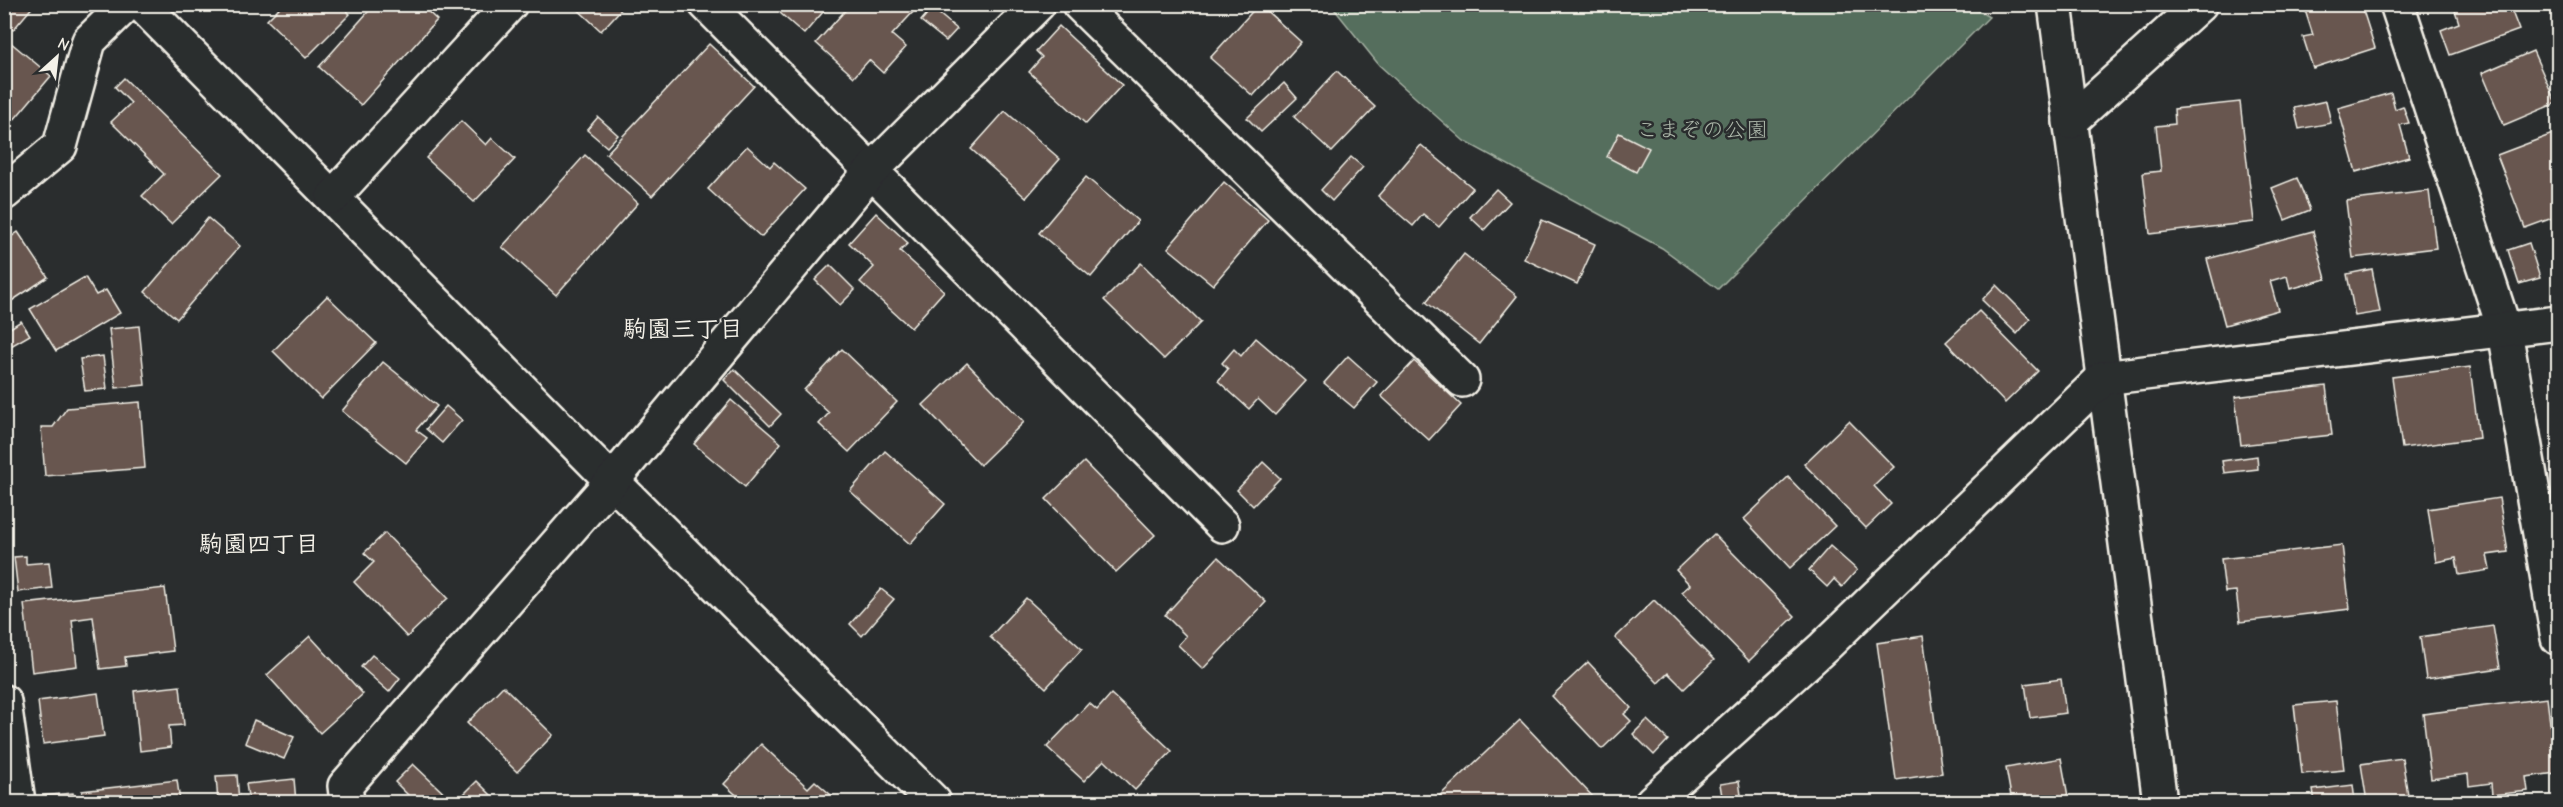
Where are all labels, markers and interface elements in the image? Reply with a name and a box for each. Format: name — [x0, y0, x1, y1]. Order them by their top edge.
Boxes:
north arrow — [27, 27, 87, 87]
text: N — [55, 34, 72, 55]
park label: こまぞの公園 — [1636, 117, 1768, 143]
district label: 駒園三丁目 — [623, 315, 743, 343]
district label: 駒園四丁目 — [199, 530, 319, 558]

